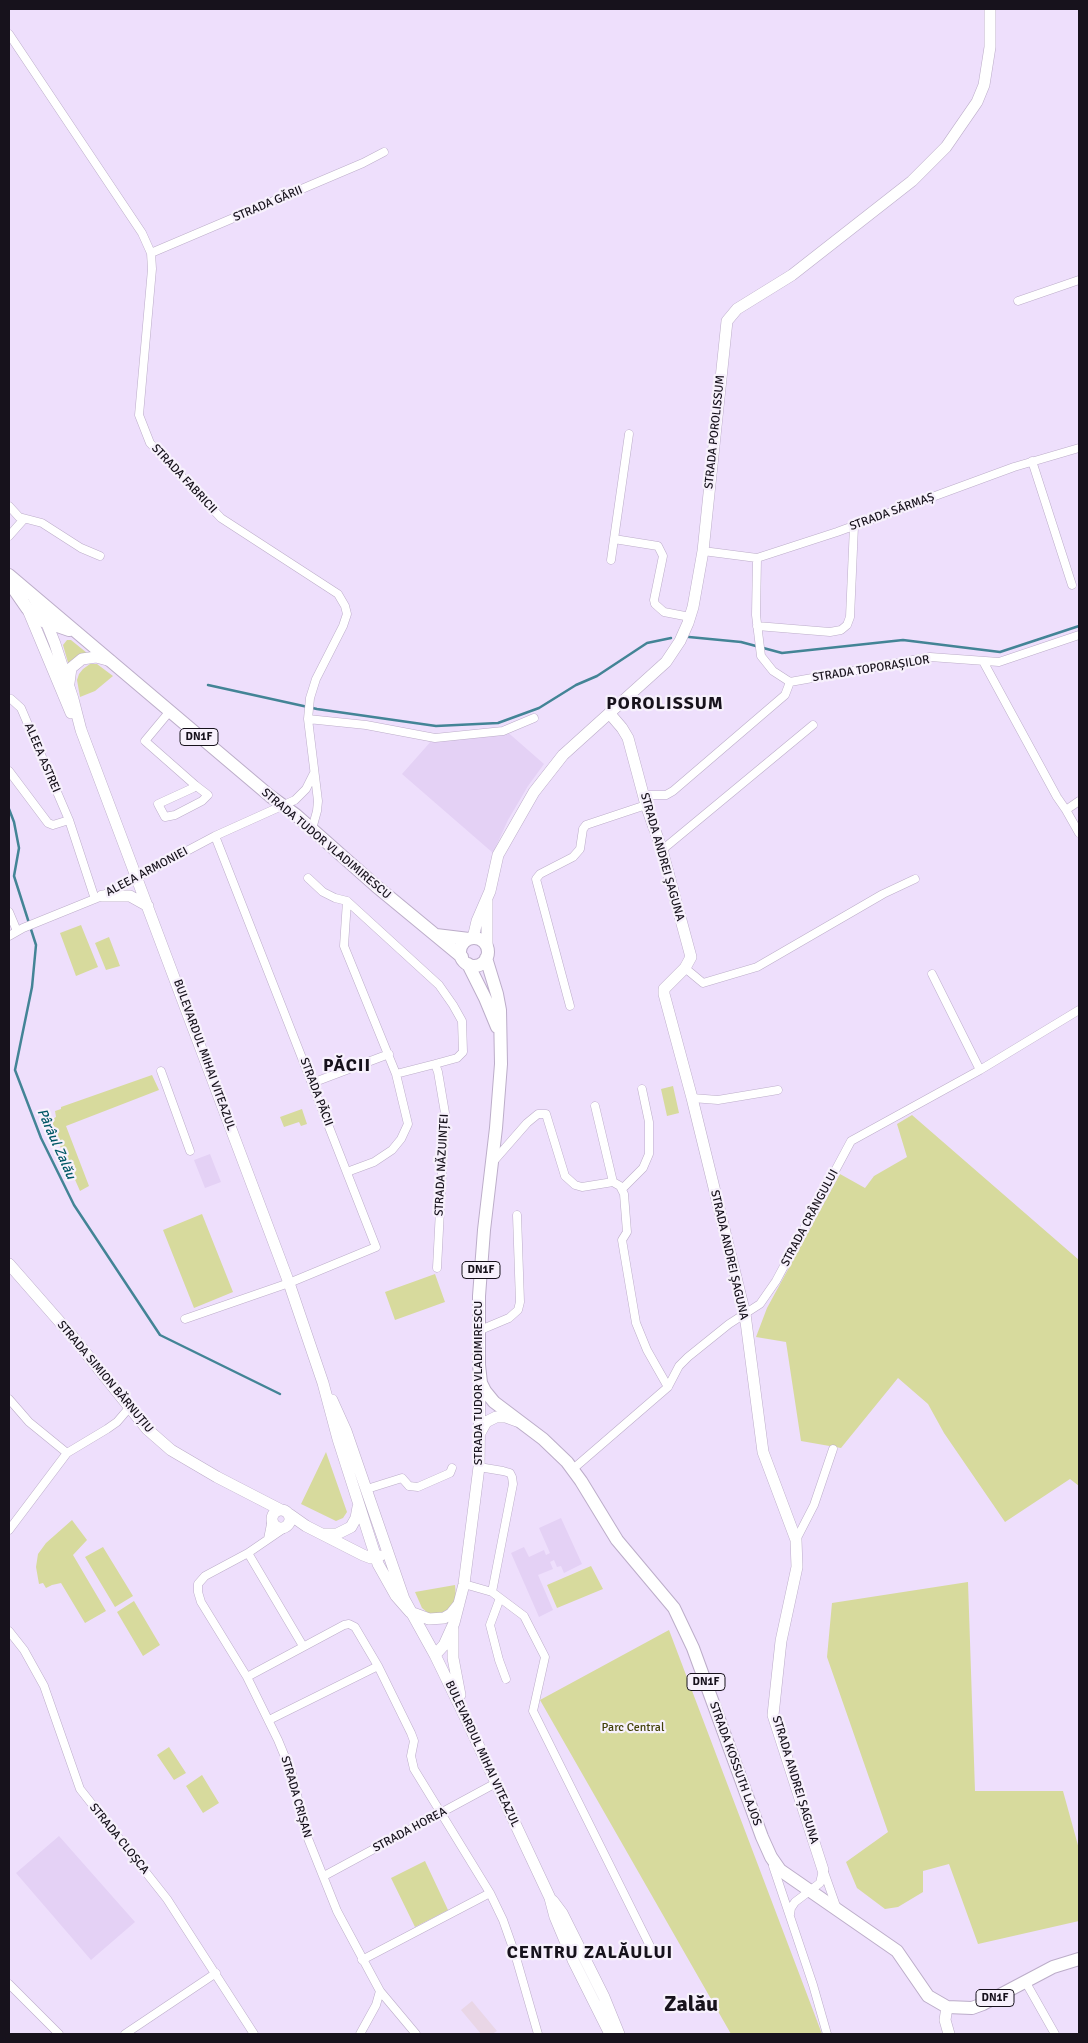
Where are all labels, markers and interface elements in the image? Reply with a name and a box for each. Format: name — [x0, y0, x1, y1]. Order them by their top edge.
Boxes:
street label: STRADA GĂRII — [231, 183, 305, 225]
street label: STRADA POROLISSUM — [702, 374, 728, 490]
street label: STRADA FABRICII — [148, 441, 220, 517]
street label: STRADA SĂRMAȘ — [848, 490, 936, 534]
street label: STRADA TOPORAȘILOR — [811, 653, 931, 685]
district label: POROLISSUM — [605, 693, 725, 715]
street label: ALEEA ASTREI — [21, 721, 63, 795]
road number: DN1F — [180, 729, 218, 746]
street label: STRADA TUDOR VLADIMIRESCU — [258, 786, 394, 902]
street label: STRADA ANDREI ȘAGUNA — [637, 791, 687, 923]
street label: ALEEA ARMONIEI — [103, 844, 191, 900]
street label: BULEVARDUL MIHAI VITEAZUL — [170, 977, 238, 1133]
district label: PĂCII — [322, 1055, 372, 1077]
street label: STRADA PĂCII — [296, 1056, 336, 1128]
water label: Pârâul Zalău — [33, 1106, 79, 1182]
street label: STRADA NĂZUINȚEI — [432, 1113, 452, 1217]
street label: STRADA CRÂNGULUI — [778, 1167, 842, 1269]
street label: STRADA ANDREI ȘAGUNA — [707, 1189, 751, 1321]
road number: DN1F — [462, 1262, 500, 1278]
street label: STRADA TUDOR VLADIMIRESCU — [472, 1301, 486, 1465]
street label: STRADA SIMION BĂRNUȚIU — [54, 1318, 156, 1436]
road number: DN1F — [687, 1674, 725, 1690]
street label: BULEVARDUL MIHAI VITEAZUL — [442, 1679, 522, 1829]
street label: STRADA KOSSUTH LAJOS — [706, 1700, 764, 1828]
street label: STRADA ANDREI ȘAGUNA — [769, 1714, 821, 1846]
park label: Parc Central — [602, 1721, 664, 1735]
street label: STRADA CRIȘAN — [277, 1754, 315, 1840]
street label: STRADA CLOȘCA — [86, 1801, 152, 1877]
street label: STRADA HOREA — [371, 1804, 449, 1856]
district label: CENTRU ZALĂULUI — [505, 1942, 675, 1964]
road number: DN1F — [976, 1990, 1014, 2006]
district label: Zalău — [664, 1992, 718, 2018]

